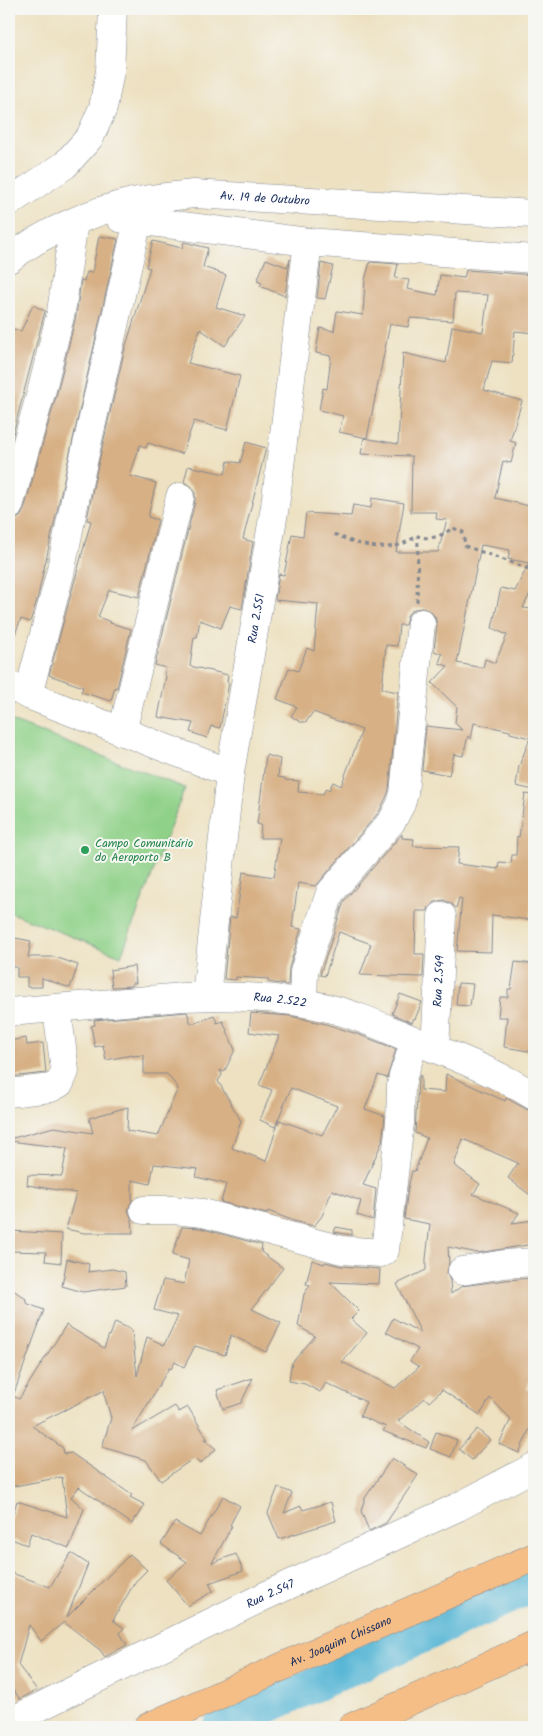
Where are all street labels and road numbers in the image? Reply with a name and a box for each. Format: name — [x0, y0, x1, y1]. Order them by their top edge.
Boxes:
street label: Av. 19 de Outubro — [219, 186, 310, 210]
street label: Rua 2.551 — [243, 592, 270, 645]
street label: Rua 2.549 — [428, 954, 449, 1008]
street label: Rua 2.522 — [253, 988, 308, 1013]
street label: Rua 2.547 — [243, 1574, 298, 1613]
street label: Av. Joaquim Chissano — [287, 1611, 395, 1672]

